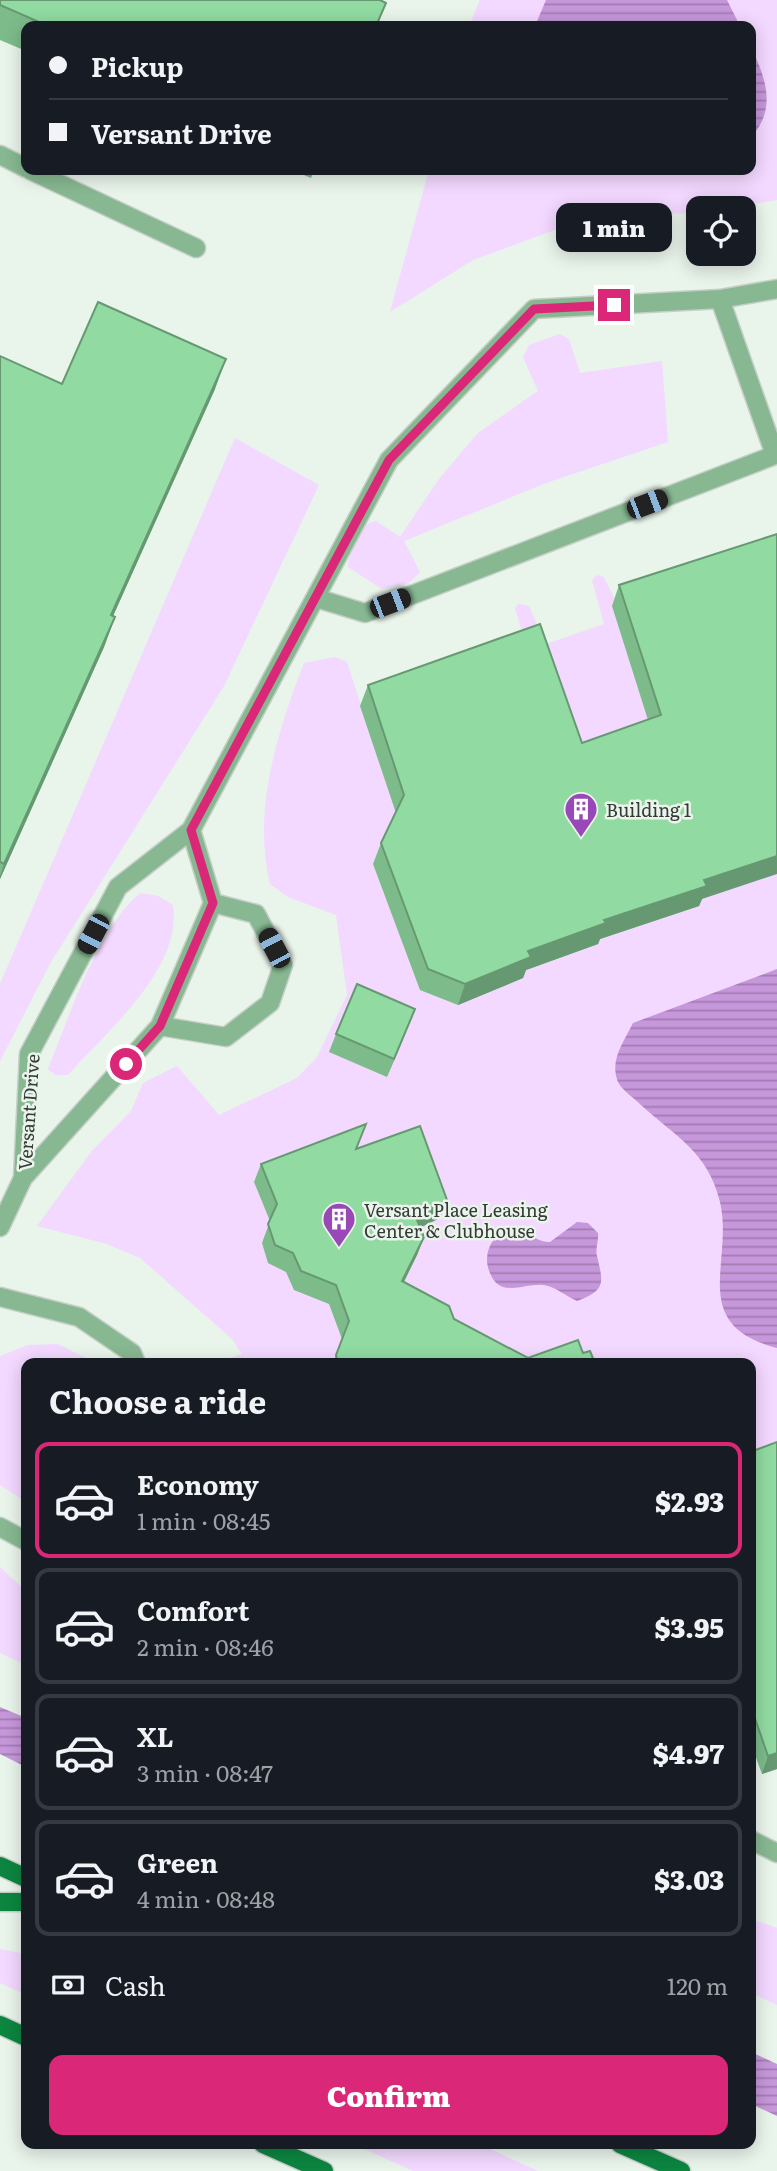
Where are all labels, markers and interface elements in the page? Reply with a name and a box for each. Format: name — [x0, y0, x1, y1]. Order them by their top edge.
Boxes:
text: Pickup — [91, 46, 183, 85]
text: Versant Drive — [91, 113, 272, 152]
map controls — [686, 196, 756, 266]
button: locate — [686, 196, 756, 266]
callout: 1 min — [556, 204, 672, 252]
text: 1 min — [583, 210, 645, 244]
route end — [598, 289, 630, 321]
car — [624, 487, 671, 521]
car — [367, 586, 414, 620]
building icon: Building 1 — [562, 790, 600, 839]
place label: Building 1 — [606, 796, 691, 823]
car — [74, 911, 113, 957]
car — [255, 925, 294, 971]
route start — [110, 1048, 142, 1080]
street label: Versant Drive — [10, 1053, 46, 1171]
place label: Versant Place Leasing Center & Clubhouse — [364, 1196, 549, 1244]
building icon: Versant Place Leasing Center & Clubhouse — [320, 1200, 358, 1249]
text: Choose a ride — [49, 1376, 266, 1424]
text: Economy — [137, 1464, 259, 1503]
icon: car — [53, 1469, 116, 1532]
text: $2.93 — [655, 1481, 724, 1520]
text: 1 min · 08:45 — [137, 1503, 271, 1537]
text: Comfort — [137, 1590, 249, 1629]
icon: car — [53, 1595, 116, 1658]
text: $3.95 — [655, 1607, 724, 1646]
text: 2 min · 08:46 — [137, 1629, 274, 1663]
text: XL — [137, 1716, 174, 1755]
icon: car — [53, 1721, 116, 1784]
text: $4.97 — [653, 1733, 724, 1772]
text: 3 min · 08:47 — [137, 1755, 273, 1789]
text: Green — [137, 1842, 218, 1881]
icon: car — [53, 1847, 116, 1910]
text: $3.03 — [654, 1859, 724, 1898]
text: 4 min · 08:48 — [137, 1881, 275, 1915]
text: Cash — [105, 1965, 166, 2004]
icon: cash — [49, 1966, 87, 2004]
text: 120 m — [667, 1968, 728, 2002]
button: Confirm — [49, 2055, 728, 2135]

